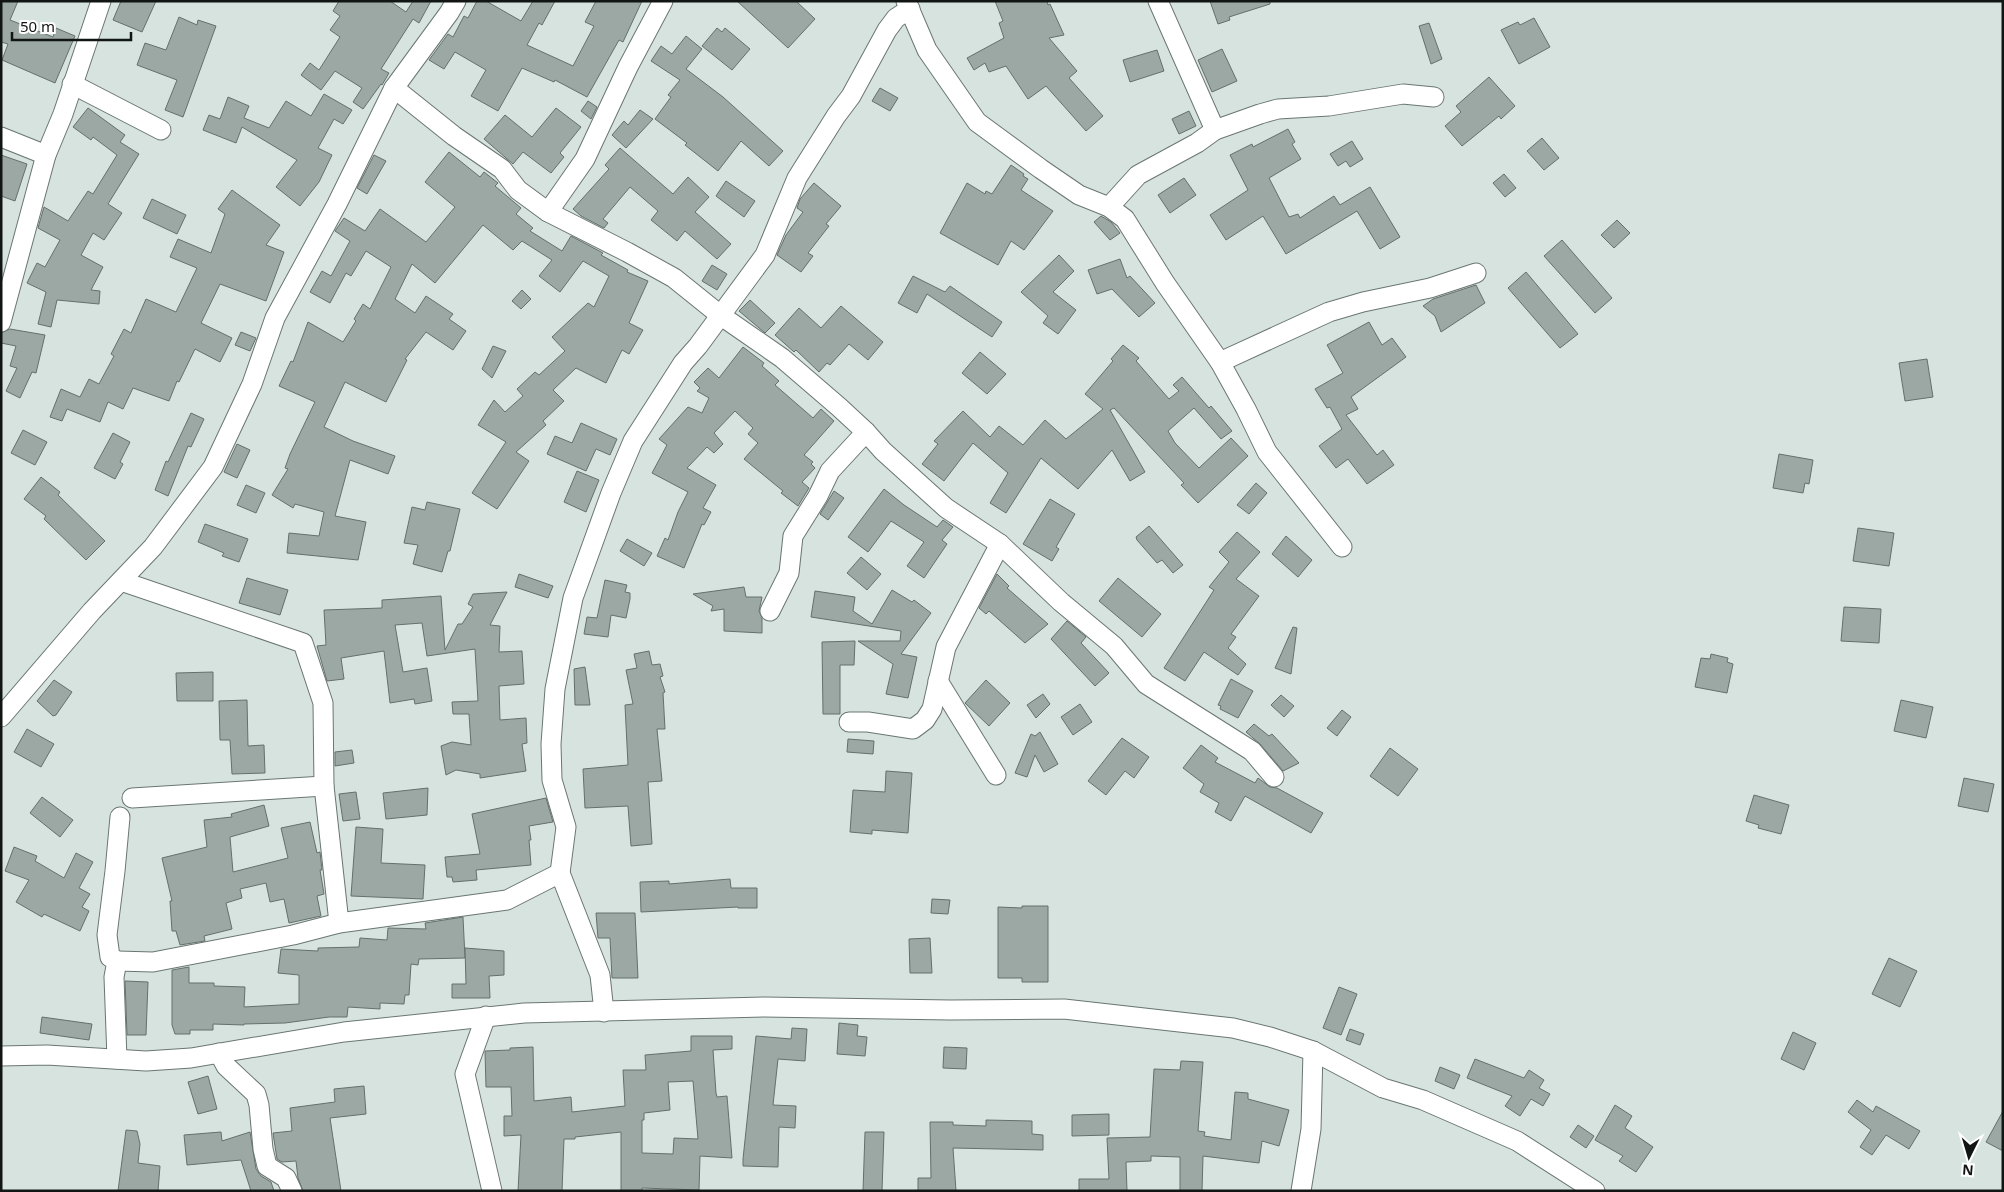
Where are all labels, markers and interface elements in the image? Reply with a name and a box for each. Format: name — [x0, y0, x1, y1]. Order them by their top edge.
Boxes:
scale bar — [12, 10, 131, 42]
text: 50 m — [20, 16, 55, 36]
north arrow — [1944, 1132, 1994, 1182]
text: N — [1961, 1160, 1974, 1180]

